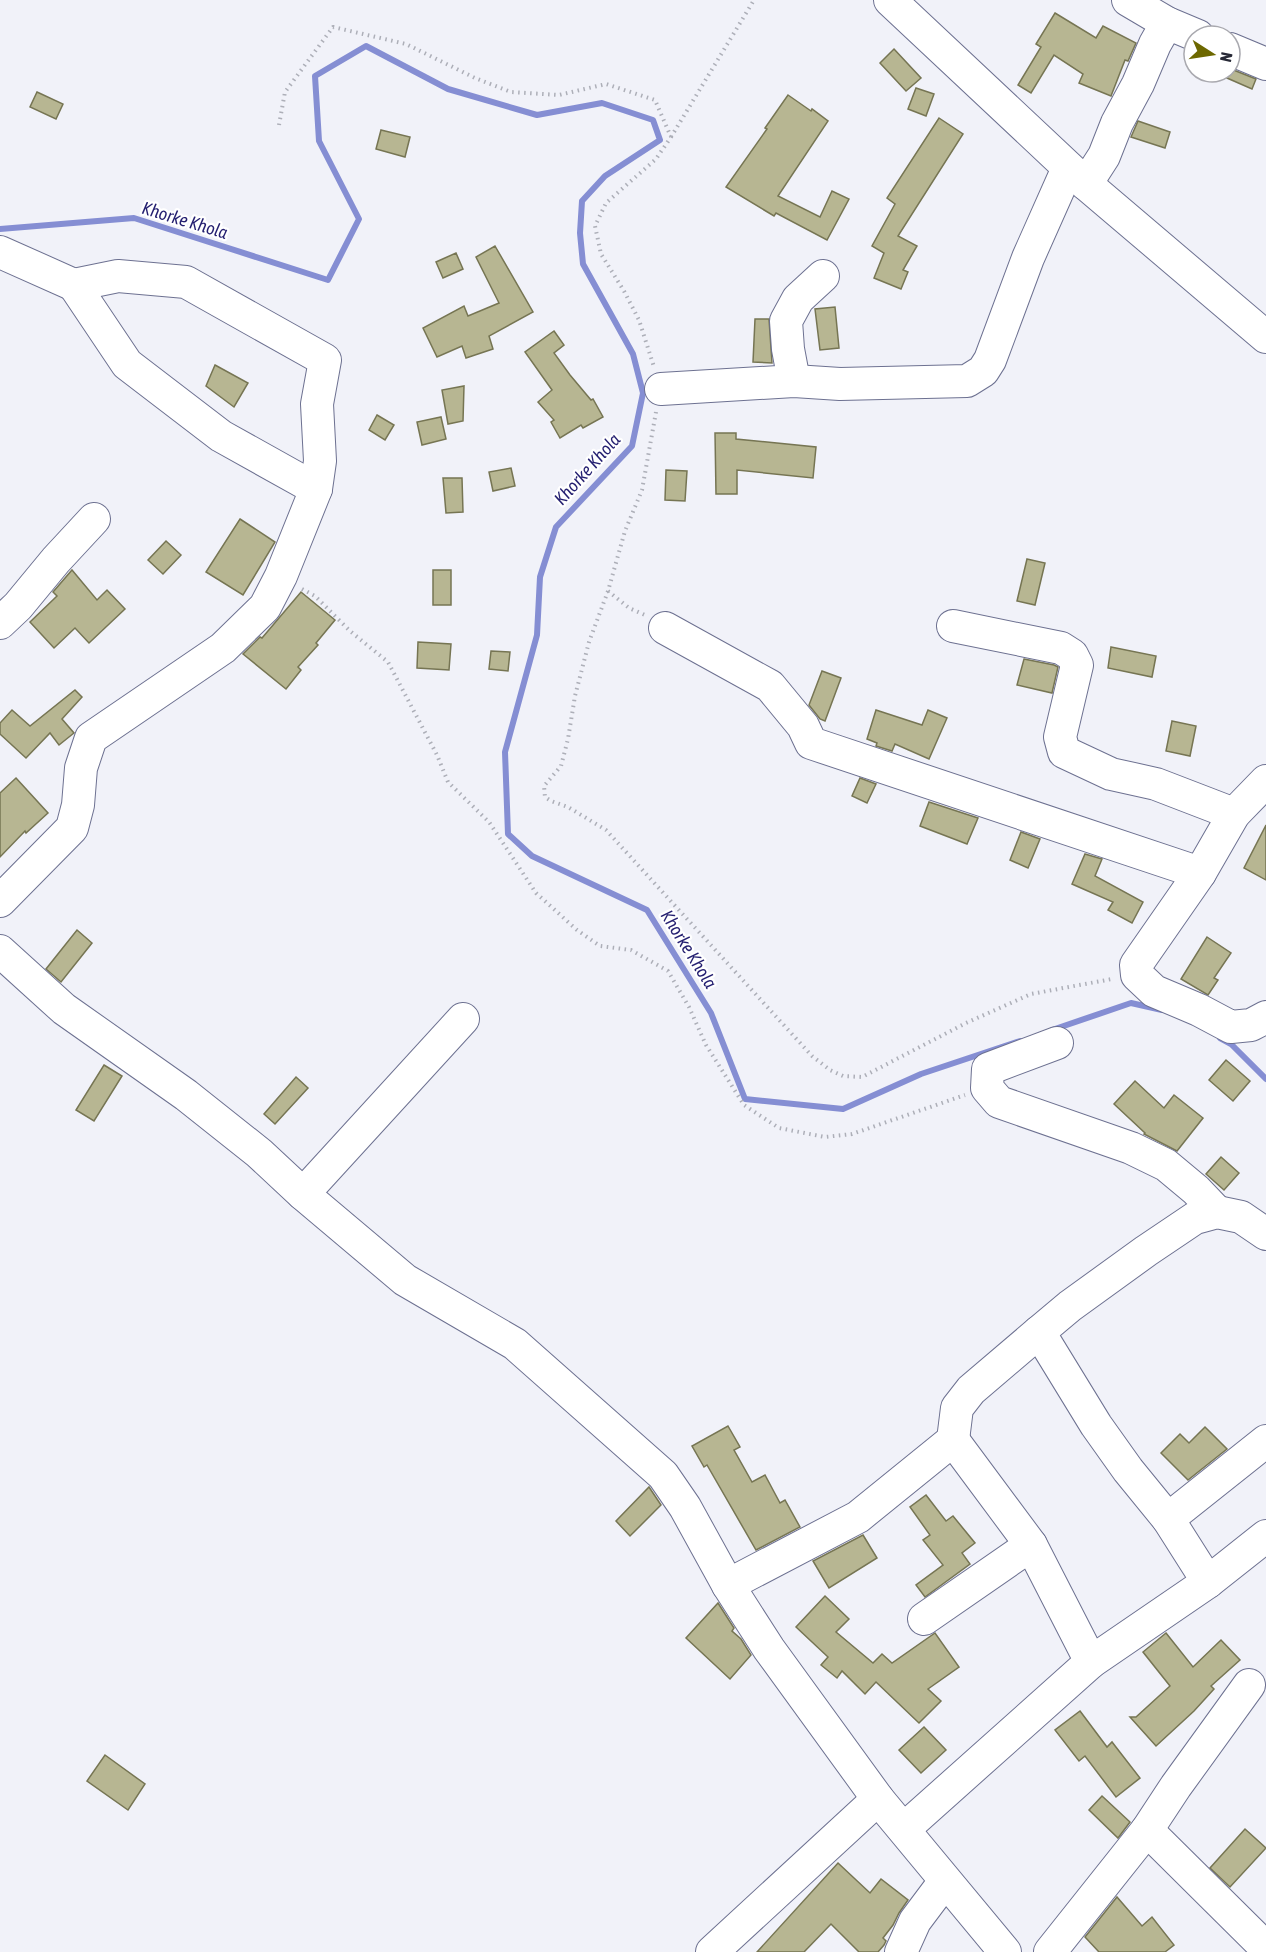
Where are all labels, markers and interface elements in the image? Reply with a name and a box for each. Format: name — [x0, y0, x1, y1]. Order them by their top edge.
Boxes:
north arrow — [1182, 24, 1242, 84]
text: N — [1217, 51, 1236, 64]
water label: Khorke Khola — [140, 197, 231, 243]
water label: Khorke Khola — [550, 429, 625, 509]
water label: Khorke Khola — [657, 906, 722, 993]

